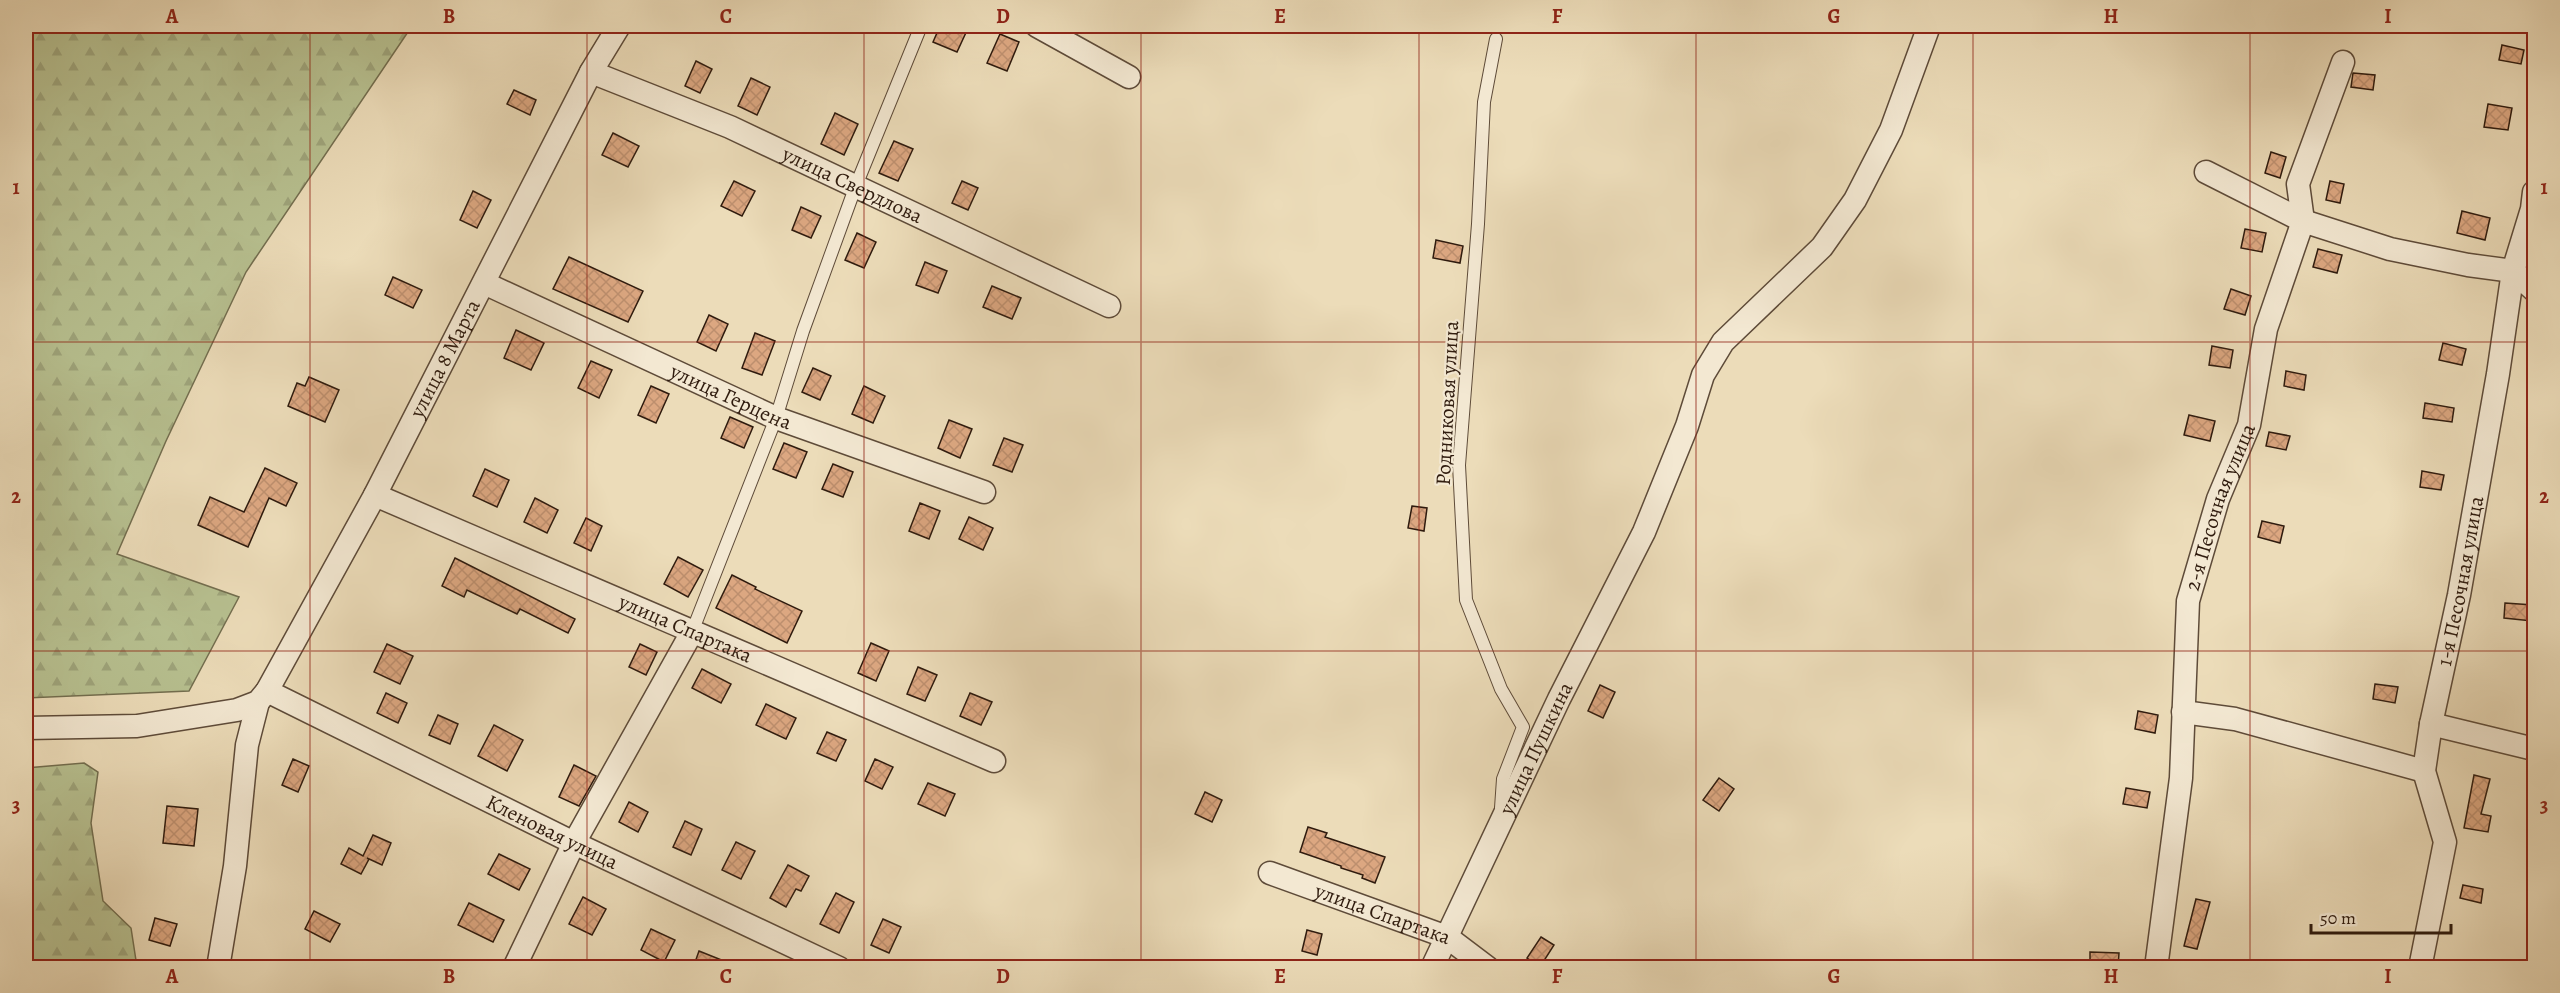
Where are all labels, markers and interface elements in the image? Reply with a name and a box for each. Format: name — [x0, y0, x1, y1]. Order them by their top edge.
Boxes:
text: A — [165, 3, 179, 30]
text: B — [443, 3, 455, 30]
text: C — [720, 3, 732, 30]
text: D — [996, 3, 1010, 30]
text: E — [1274, 3, 1286, 30]
text: F — [1552, 3, 1563, 30]
text: G — [1827, 3, 1841, 30]
text: H — [2104, 3, 2119, 30]
text: I — [2384, 3, 2392, 30]
street label: улица Свердлова — [777, 139, 928, 230]
text: 1 — [12, 174, 20, 201]
text: 1 — [2540, 174, 2548, 201]
street label: улица 8 Марта — [402, 294, 487, 423]
street label: Родниковая улица — [1429, 320, 1465, 486]
street label: улица Герцена — [665, 357, 796, 437]
street label: 2-я Песочная улица — [2178, 419, 2262, 594]
text: 2 — [11, 483, 21, 510]
text: 2 — [2539, 483, 2549, 510]
street label: 1-я Песочная улица — [2430, 494, 2490, 669]
street label: улица Спартака — [614, 587, 757, 670]
street label: улица Пушкина — [1492, 677, 1580, 820]
street label: Кленовая улица — [481, 788, 623, 876]
text: 3 — [12, 792, 20, 819]
text: 3 — [2540, 792, 2548, 819]
street label: улица Спартака — [1310, 876, 1455, 951]
scale bar — [2311, 897, 2450, 935]
text: 50 m — [2320, 906, 2356, 930]
text: A — [165, 963, 179, 990]
text: B — [443, 963, 455, 990]
text: C — [720, 963, 732, 990]
text: D — [996, 963, 1010, 990]
text: E — [1274, 963, 1286, 990]
text: F — [1552, 963, 1563, 990]
text: G — [1827, 963, 1841, 990]
text: H — [2104, 963, 2119, 990]
text: I — [2384, 963, 2392, 990]

